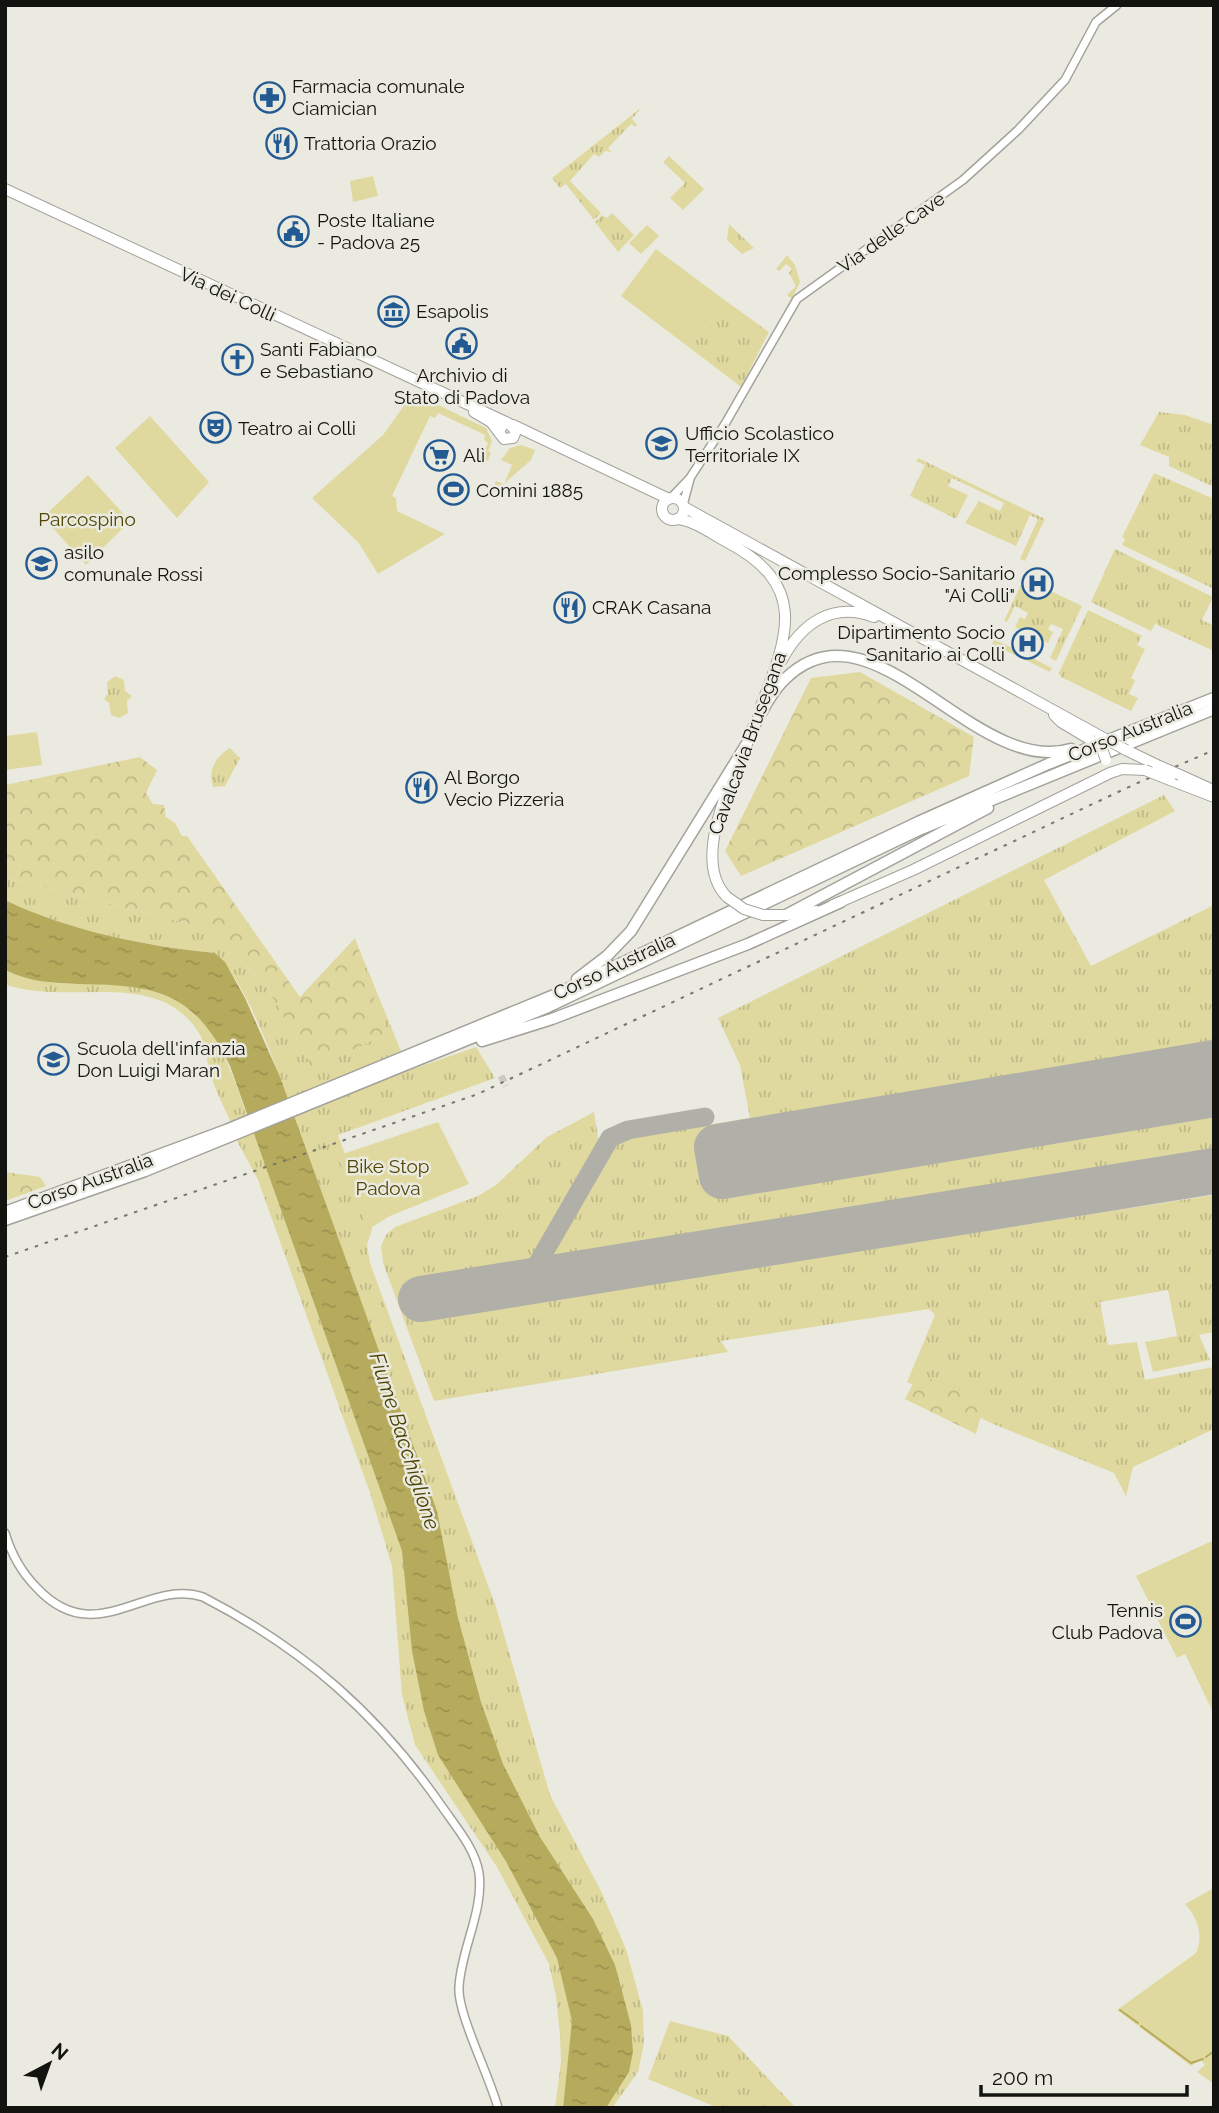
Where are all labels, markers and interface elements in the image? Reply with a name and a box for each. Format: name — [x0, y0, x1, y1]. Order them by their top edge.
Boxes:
place label: Farmacia comunale Ciamician — [292, 75, 465, 119]
pharmacy icon: Farmacia comunale Ciamician — [252, 80, 286, 114]
restaurant icon: Trattoria Orazio — [264, 126, 298, 160]
place label: Trattoria Orazio — [304, 132, 437, 154]
street label: Via delle Cave — [833, 187, 949, 277]
place label: Poste Italiane - Padova 25 — [317, 209, 435, 253]
public building icon: Poste Italiane - Padova 25 — [277, 214, 311, 248]
street label: Via dei Colli — [177, 262, 279, 326]
museum icon: Esapolis — [376, 294, 410, 328]
place label: Esapolis — [416, 300, 489, 322]
public building icon: Archivio di Stato di Padova — [445, 327, 479, 361]
place label: Santi Fabiano e Sebastiano — [260, 338, 377, 382]
church icon: Santi Fabiano e Sebastiano — [220, 343, 254, 377]
place label: Archivio di Stato di Padova — [394, 364, 530, 408]
theatre icon: Teatro ai Colli — [198, 411, 232, 445]
place label: Teatro ai Colli — [238, 417, 356, 439]
place label: Ufficio Scolastico Territoriale IX — [685, 422, 834, 466]
school or university icon: Ufficio Scolastico Territoriale IX — [645, 427, 679, 461]
supermarket icon: Alì — [423, 438, 457, 472]
place label: Alì — [463, 444, 485, 466]
sports icon: Comini 1885 — [436, 473, 470, 507]
place label: Comini 1885 — [476, 479, 583, 501]
park label: Parcospino — [38, 508, 136, 530]
place label: asilo comunale Rossi — [64, 541, 203, 585]
school or university icon: asilo comunale Rossi — [24, 546, 58, 580]
place label: Complesso Socio-Sanitario "Ai Colli" — [778, 562, 1015, 606]
hospital icon: Complesso Socio-Sanitario "Ai Colli" — [1021, 567, 1055, 601]
restaurant icon: CRAK Casana — [552, 590, 586, 624]
place label: CRAK Casana — [592, 596, 711, 618]
place label: Dipartimento Socio Sanitario ai Colli — [837, 621, 1005, 665]
hospital icon: Dipartimento Socio Sanitario ai Colli — [1011, 626, 1045, 660]
street label: Cavalcavia Brusegana — [704, 649, 790, 837]
street label: Corso Australia — [1065, 696, 1195, 766]
place label: Al Borgo Vecio Pizzeria — [444, 766, 564, 810]
restaurant icon: Al Borgo Vecio Pizzeria — [404, 771, 438, 805]
street label: Corso Australia — [550, 928, 678, 1004]
place label: Scuola dell'infanzia Don Luigi Maran — [77, 1037, 246, 1081]
school or university icon: Scuola dell'infanzia Don Luigi Maran — [37, 1042, 71, 1076]
street label: Corso Australia — [24, 1148, 156, 1214]
park label: Bike Stop Padova — [347, 1155, 429, 1199]
water label: Fiume Bacchiglione — [365, 1349, 445, 1533]
place label: Tennis Club Padova — [1052, 1599, 1163, 1643]
sports icon: Tennis Club Padova — [1169, 1604, 1203, 1638]
north arrow — [14, 2029, 84, 2099]
text: N — [47, 2038, 73, 2064]
scale bar — [981, 2054, 1188, 2098]
text: 200 m — [992, 2065, 1053, 2090]

